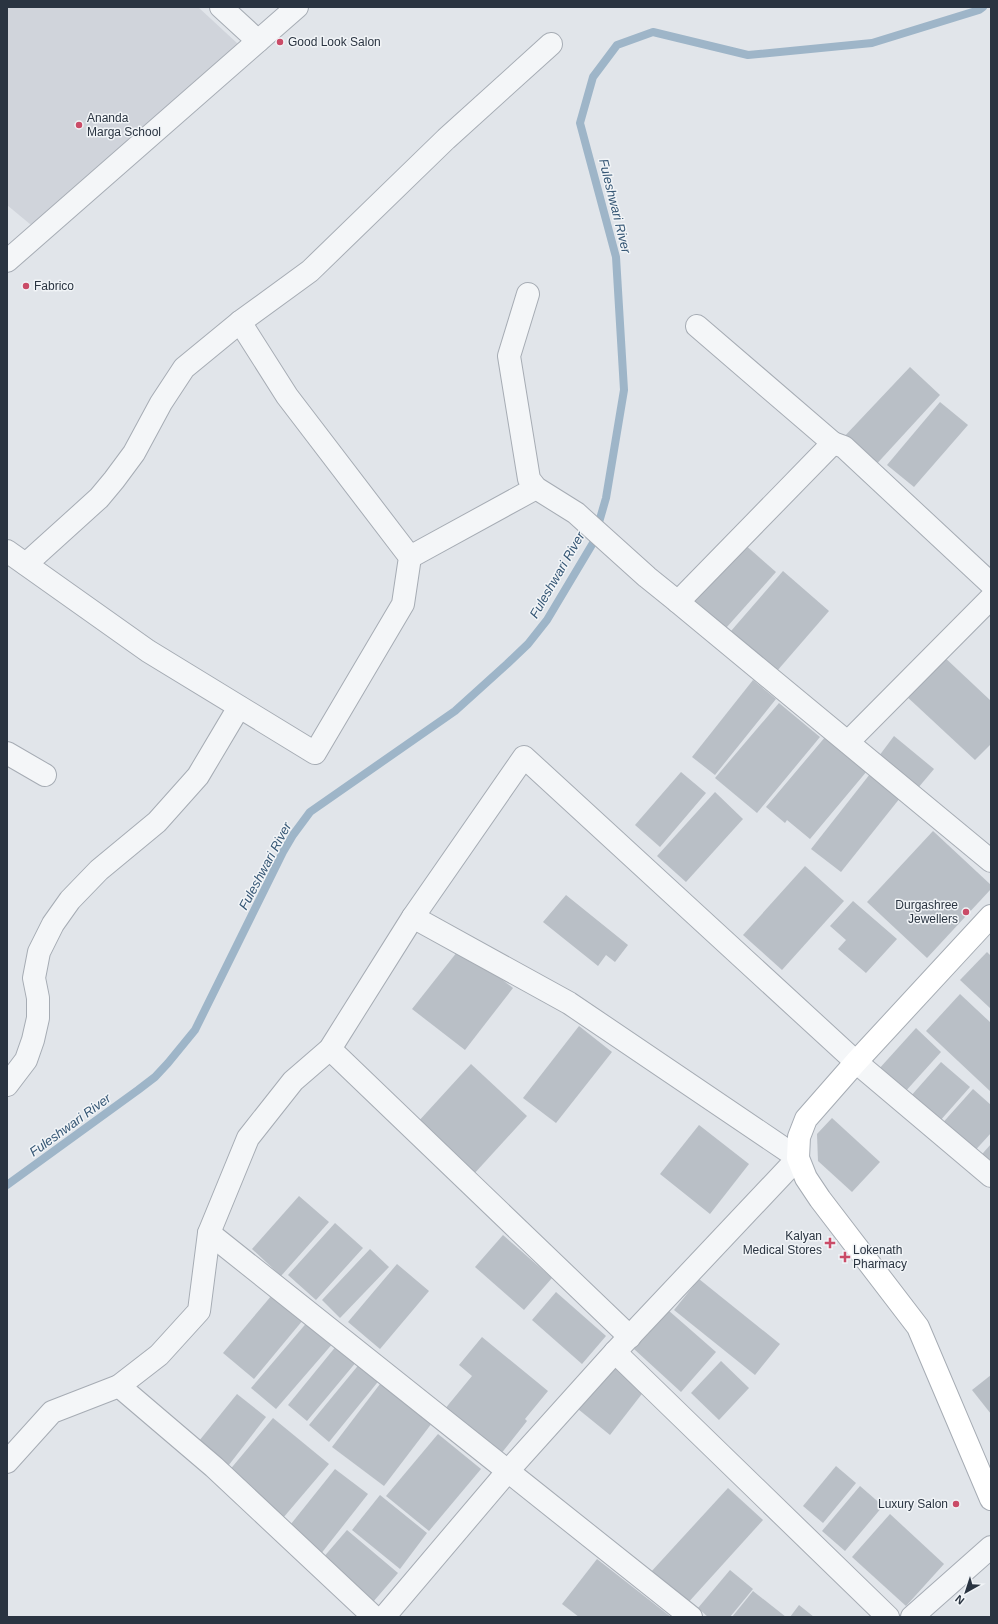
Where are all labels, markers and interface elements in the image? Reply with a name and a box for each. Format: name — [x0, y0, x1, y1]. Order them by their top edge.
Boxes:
place label: Good Look Salon — [288, 35, 381, 49]
marker: Good Look Salon — [275, 37, 285, 47]
place label: Ananda Marga School — [87, 111, 161, 139]
marker: Ananda Marga School — [74, 120, 84, 130]
water label: Fuleshwari River — [596, 157, 634, 255]
place label: Fabrico — [34, 279, 74, 293]
marker: Fabrico — [21, 281, 31, 291]
water label: Fuleshwari River — [526, 529, 588, 621]
water label: Fuleshwari River — [236, 819, 295, 912]
place label: Durgashree Jewellers — [895, 898, 958, 926]
marker: Durgashree Jewellers — [961, 907, 971, 917]
water label: Fuleshwari River — [26, 1090, 114, 1160]
place label: Kalyan Medical Stores — [743, 1229, 822, 1257]
marker: Kalyan Medical Stores — [825, 1238, 835, 1248]
place label: Lokenath Pharmacy — [853, 1243, 907, 1271]
marker: Lokenath Pharmacy — [840, 1252, 850, 1262]
place label: Luxury Salon — [878, 1497, 948, 1511]
marker: Luxury Salon — [951, 1499, 961, 1509]
north arrow — [946, 1572, 986, 1612]
text: N — [953, 1593, 967, 1607]

